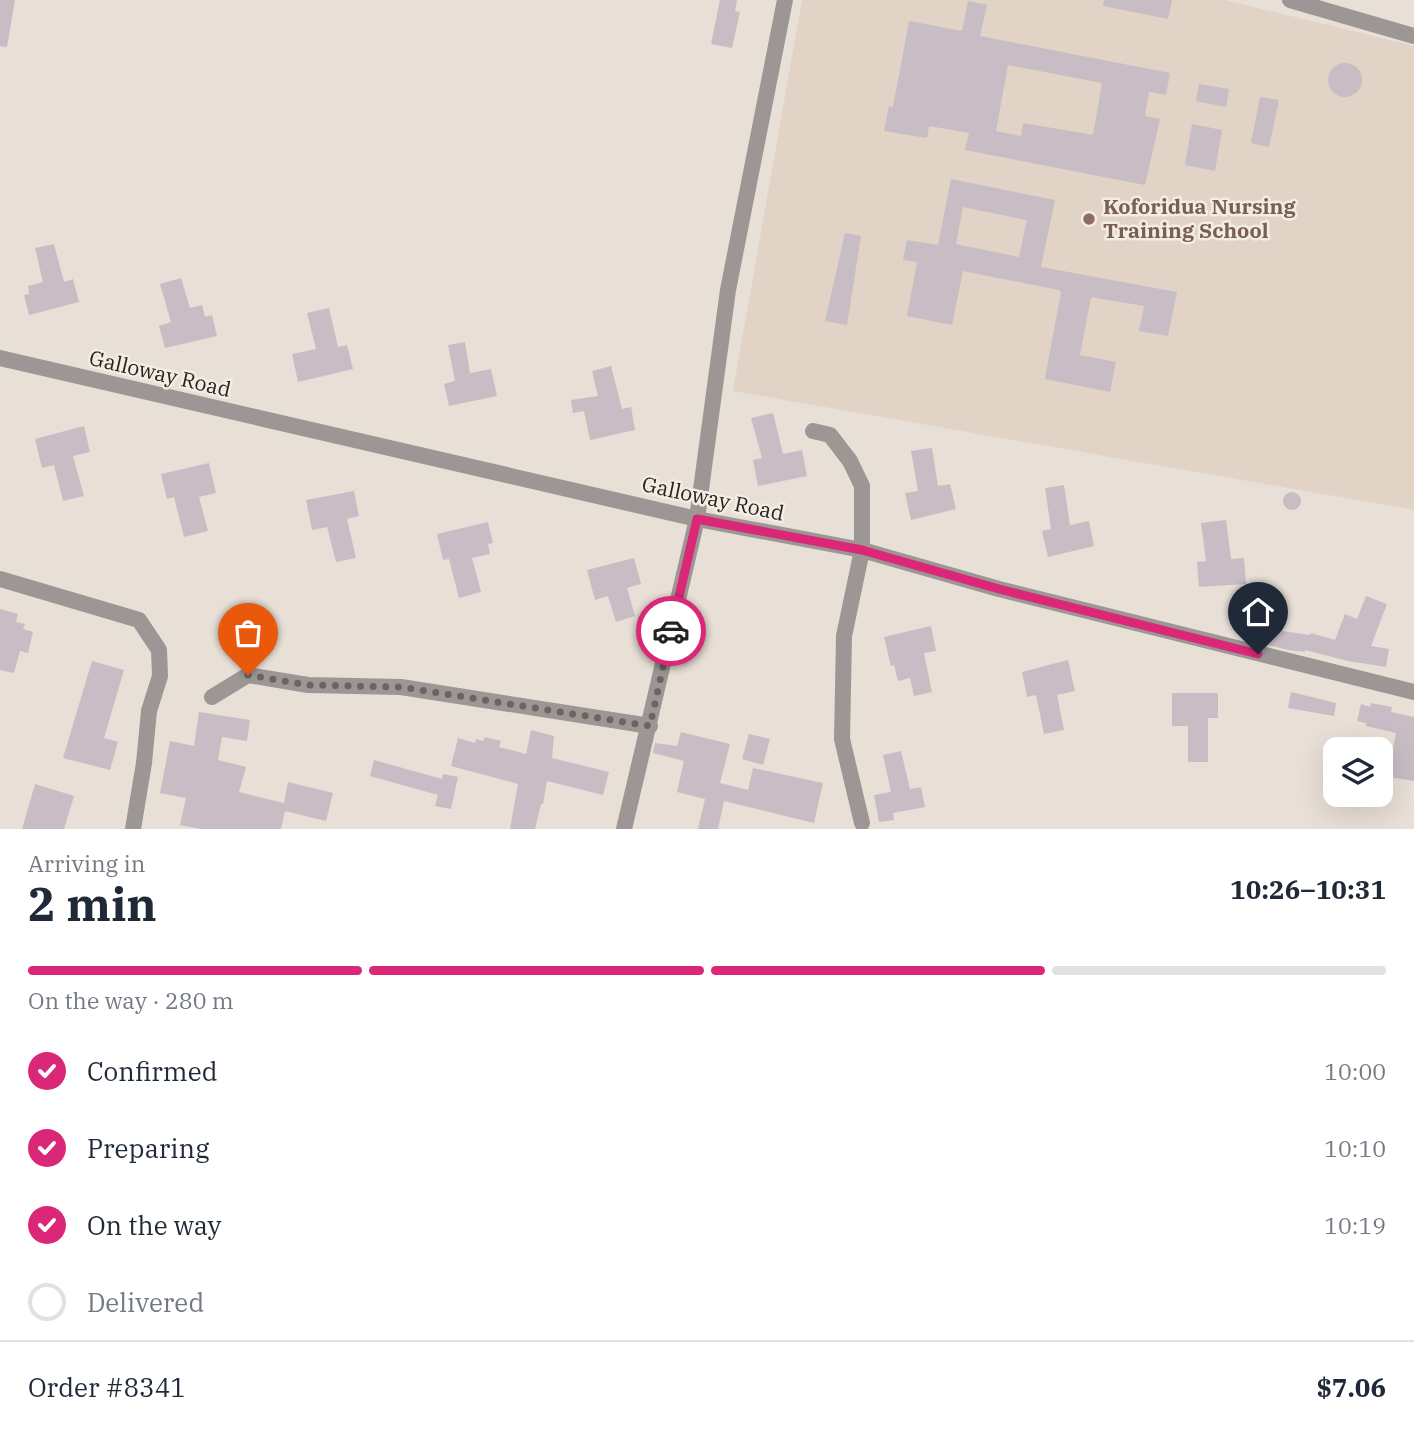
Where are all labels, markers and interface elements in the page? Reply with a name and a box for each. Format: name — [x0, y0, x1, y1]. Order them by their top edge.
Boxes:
place label: Koforidua Nursing Training School — [1103, 192, 1296, 244]
marker: Koforidua Nursing Training School — [1081, 211, 1097, 227]
street label: Galloway Road — [87, 343, 234, 403]
street label: Galloway Road — [640, 469, 787, 527]
pin — [1228, 582, 1288, 654]
icon: home — [1239, 593, 1277, 631]
courier — [636, 596, 706, 666]
pin — [218, 603, 278, 675]
icon: car — [652, 612, 690, 650]
icon: bag — [229, 614, 267, 652]
map controls — [1323, 737, 1393, 807]
button: layers — [1323, 737, 1393, 807]
text: Arriving in — [28, 848, 145, 878]
text: 10:26–10:31 — [1230, 872, 1386, 906]
text: 2 min — [28, 874, 157, 934]
text: On the way · 280 m — [28, 985, 234, 1015]
icon: check — [28, 1052, 66, 1090]
text: Confirmed — [87, 1054, 218, 1088]
text: 10:00 — [1324, 1056, 1386, 1086]
icon: check — [28, 1129, 66, 1167]
text: Preparing — [87, 1131, 209, 1165]
text: 10:10 — [1324, 1133, 1386, 1163]
icon: check — [28, 1206, 66, 1244]
text: On the way — [87, 1208, 221, 1242]
text: 10:19 — [1324, 1210, 1386, 1240]
text: Delivered — [87, 1285, 204, 1319]
text: Order #8341 — [28, 1370, 186, 1404]
text: $7.06 — [1316, 1370, 1386, 1404]

